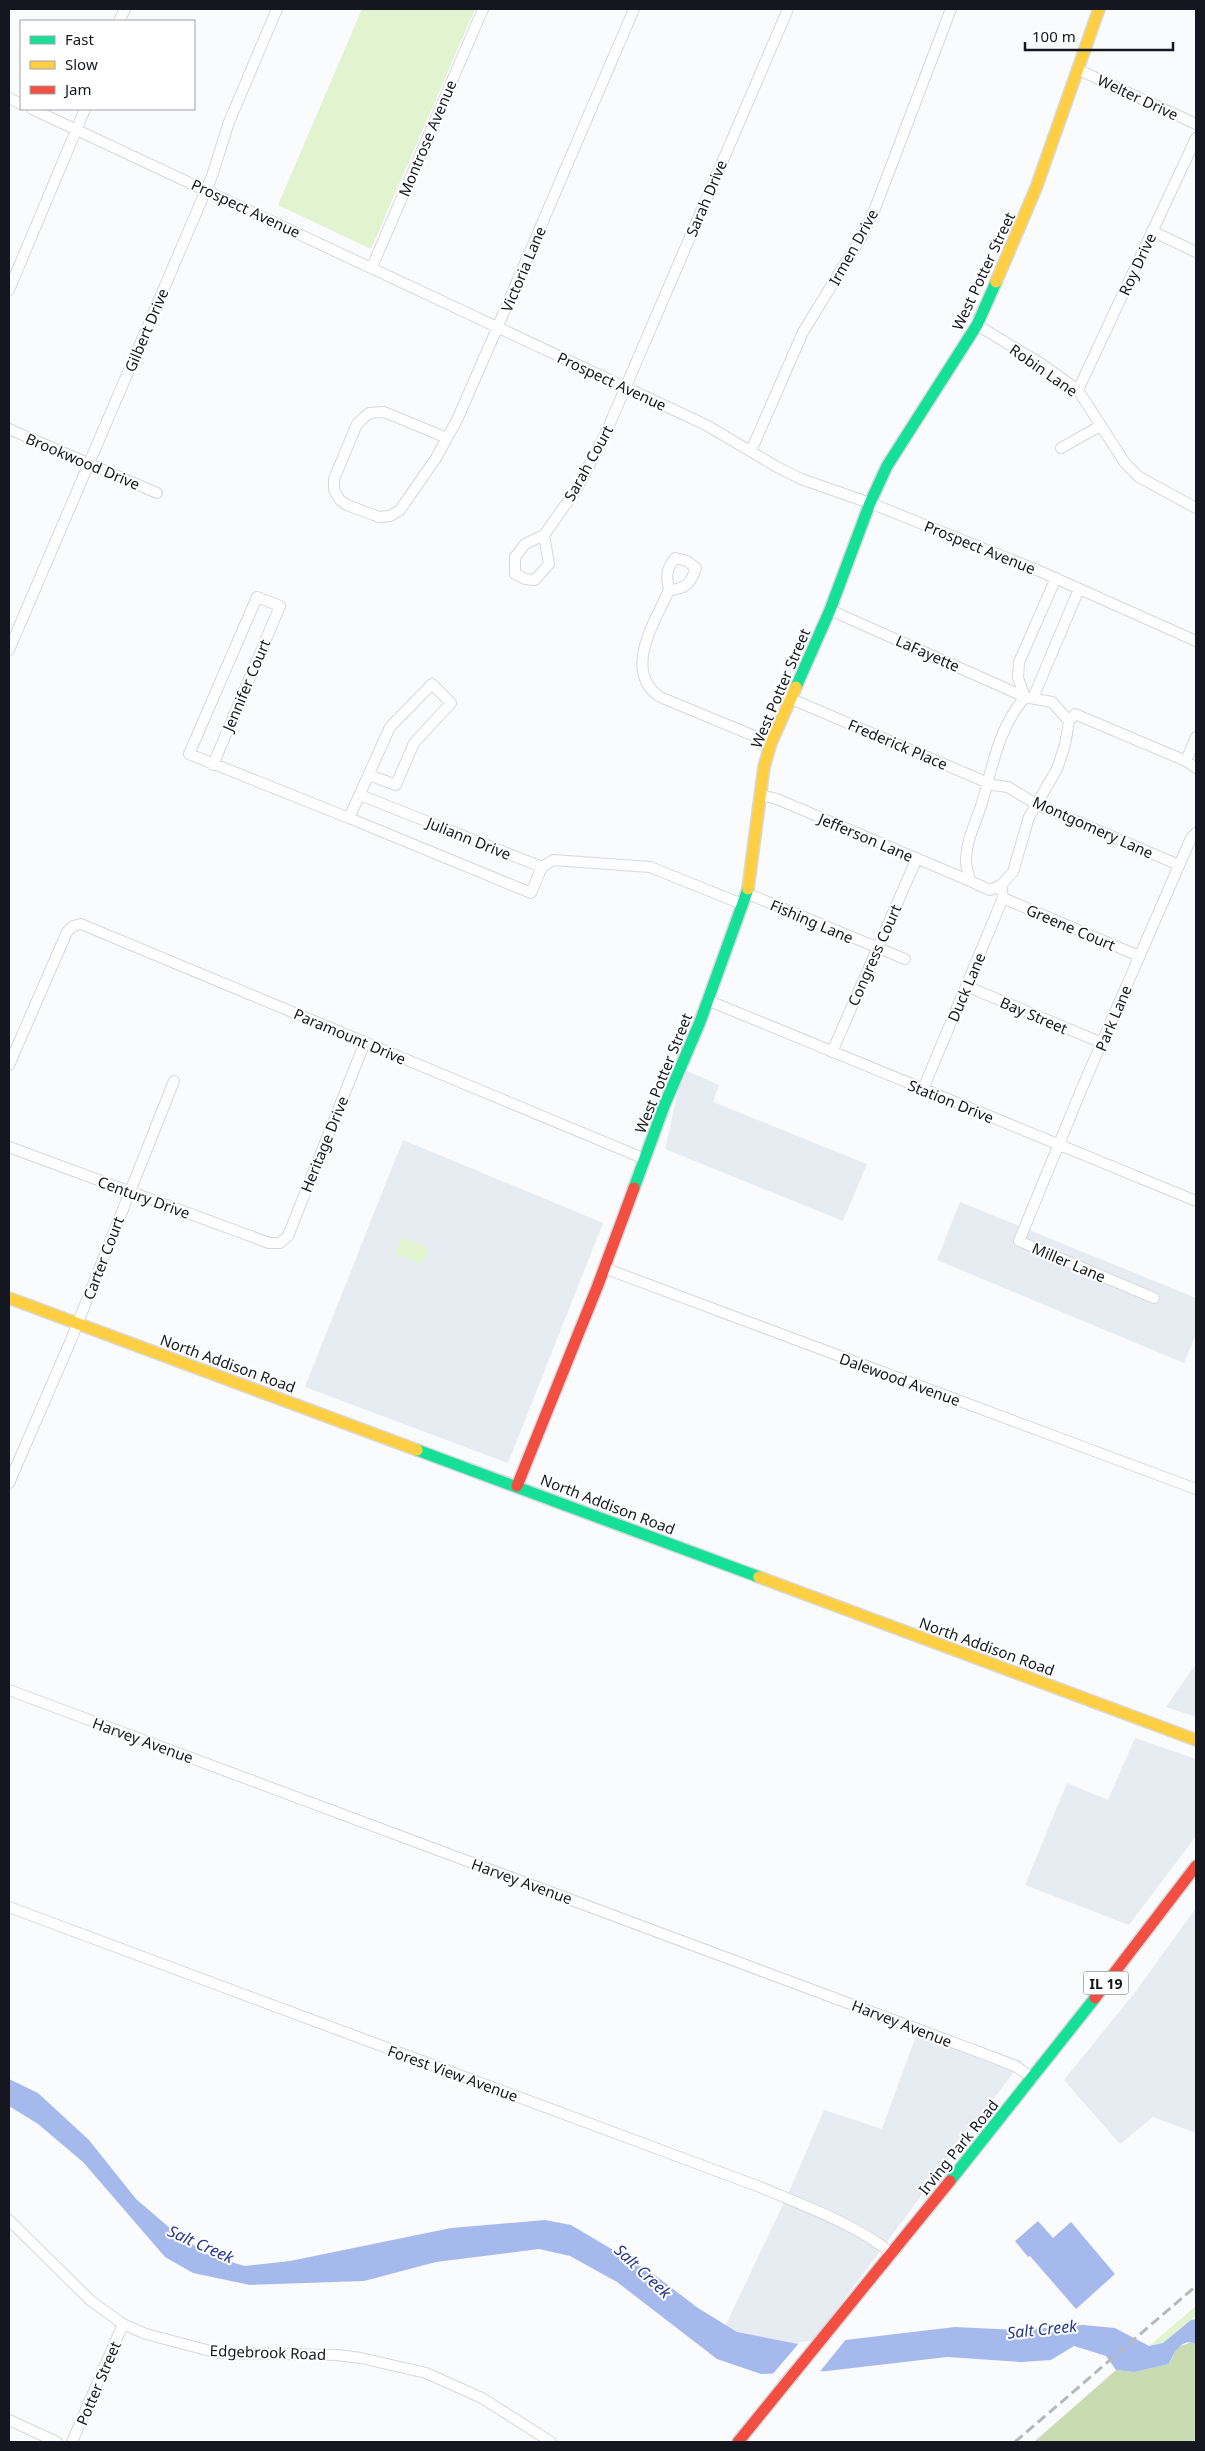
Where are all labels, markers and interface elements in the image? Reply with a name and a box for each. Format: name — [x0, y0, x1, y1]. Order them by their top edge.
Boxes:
legend — [20, 20, 195, 110]
scale bar — [1025, 20, 1172, 52]
text: 100 m — [1032, 26, 1076, 46]
text: Fast — [65, 29, 94, 49]
text: Slow — [65, 54, 98, 74]
street label: Welter Drive — [1094, 70, 1182, 124]
street label: Montrose Avenue — [393, 77, 461, 199]
text: Jam — [63, 79, 92, 99]
street label: Sarah Drive — [681, 157, 731, 239]
street label: Prospect Avenue — [188, 174, 304, 242]
street label: Irmen Drive — [824, 205, 882, 289]
street label: West Potter Street — [947, 208, 1019, 333]
street label: Victoria Lane — [496, 223, 550, 315]
street label: Roy Drive — [1114, 230, 1160, 298]
street label: Gilbert Drive — [119, 285, 173, 375]
street label: Robin Lane — [1006, 339, 1082, 401]
street label: Prospect Avenue — [554, 347, 670, 415]
street label: Sarah Court — [559, 421, 617, 504]
street label: Brookwood Drive — [23, 428, 143, 494]
street label: Prospect Avenue — [921, 516, 1039, 578]
street label: West Potter Street — [746, 625, 814, 751]
street label: LaFayette — [893, 630, 963, 676]
street label: Jennifer Court — [217, 635, 275, 736]
street label: Frederick Place — [845, 714, 951, 774]
street label: Montgomery Lane — [1030, 791, 1156, 863]
street label: Jefferson Lane — [814, 807, 916, 866]
street label: Juliann Drive — [422, 811, 514, 864]
street label: Fishing Lane — [767, 895, 857, 947]
street label: Greene Court — [1023, 899, 1119, 955]
street label: Congress Court — [843, 901, 906, 1009]
street label: Duck Lane — [942, 949, 990, 1025]
street label: Park Lane — [1090, 982, 1136, 1054]
street label: Bay Street — [997, 992, 1071, 1038]
street label: Paramount Drive — [291, 1003, 409, 1069]
street label: West Potter Street — [630, 1009, 696, 1136]
street label: Station Drive — [905, 1075, 997, 1127]
street label: Heritage Drive — [296, 1093, 352, 1195]
street label: Century Drive — [95, 1171, 193, 1223]
street label: Carter Court — [78, 1213, 128, 1302]
street label: Miller Lane — [1029, 1238, 1109, 1286]
street label: North Addison Road — [158, 1329, 298, 1397]
street label: Dalewood Avenue — [837, 1348, 963, 1410]
street label: North Addison Road — [538, 1469, 678, 1539]
street label: North Addison Road — [917, 1612, 1057, 1680]
street label: Harvey Avenue — [90, 1713, 196, 1767]
street label: Harvey Avenue — [469, 1854, 575, 1908]
road number: IL 19 — [1084, 1972, 1128, 1995]
street label: Harvey Avenue — [849, 1995, 955, 2051]
street label: Forest View Avenue — [385, 2040, 521, 2106]
street label: Irving Park Road — [913, 2095, 1003, 2199]
water label: Salt Creek — [165, 2220, 238, 2269]
water label: Salt Creek — [610, 2239, 677, 2304]
water label: Salt Creek — [1006, 2314, 1079, 2344]
street label: Potter Street — [71, 2337, 125, 2428]
street label: Edgebrook Road — [209, 2340, 327, 2364]

